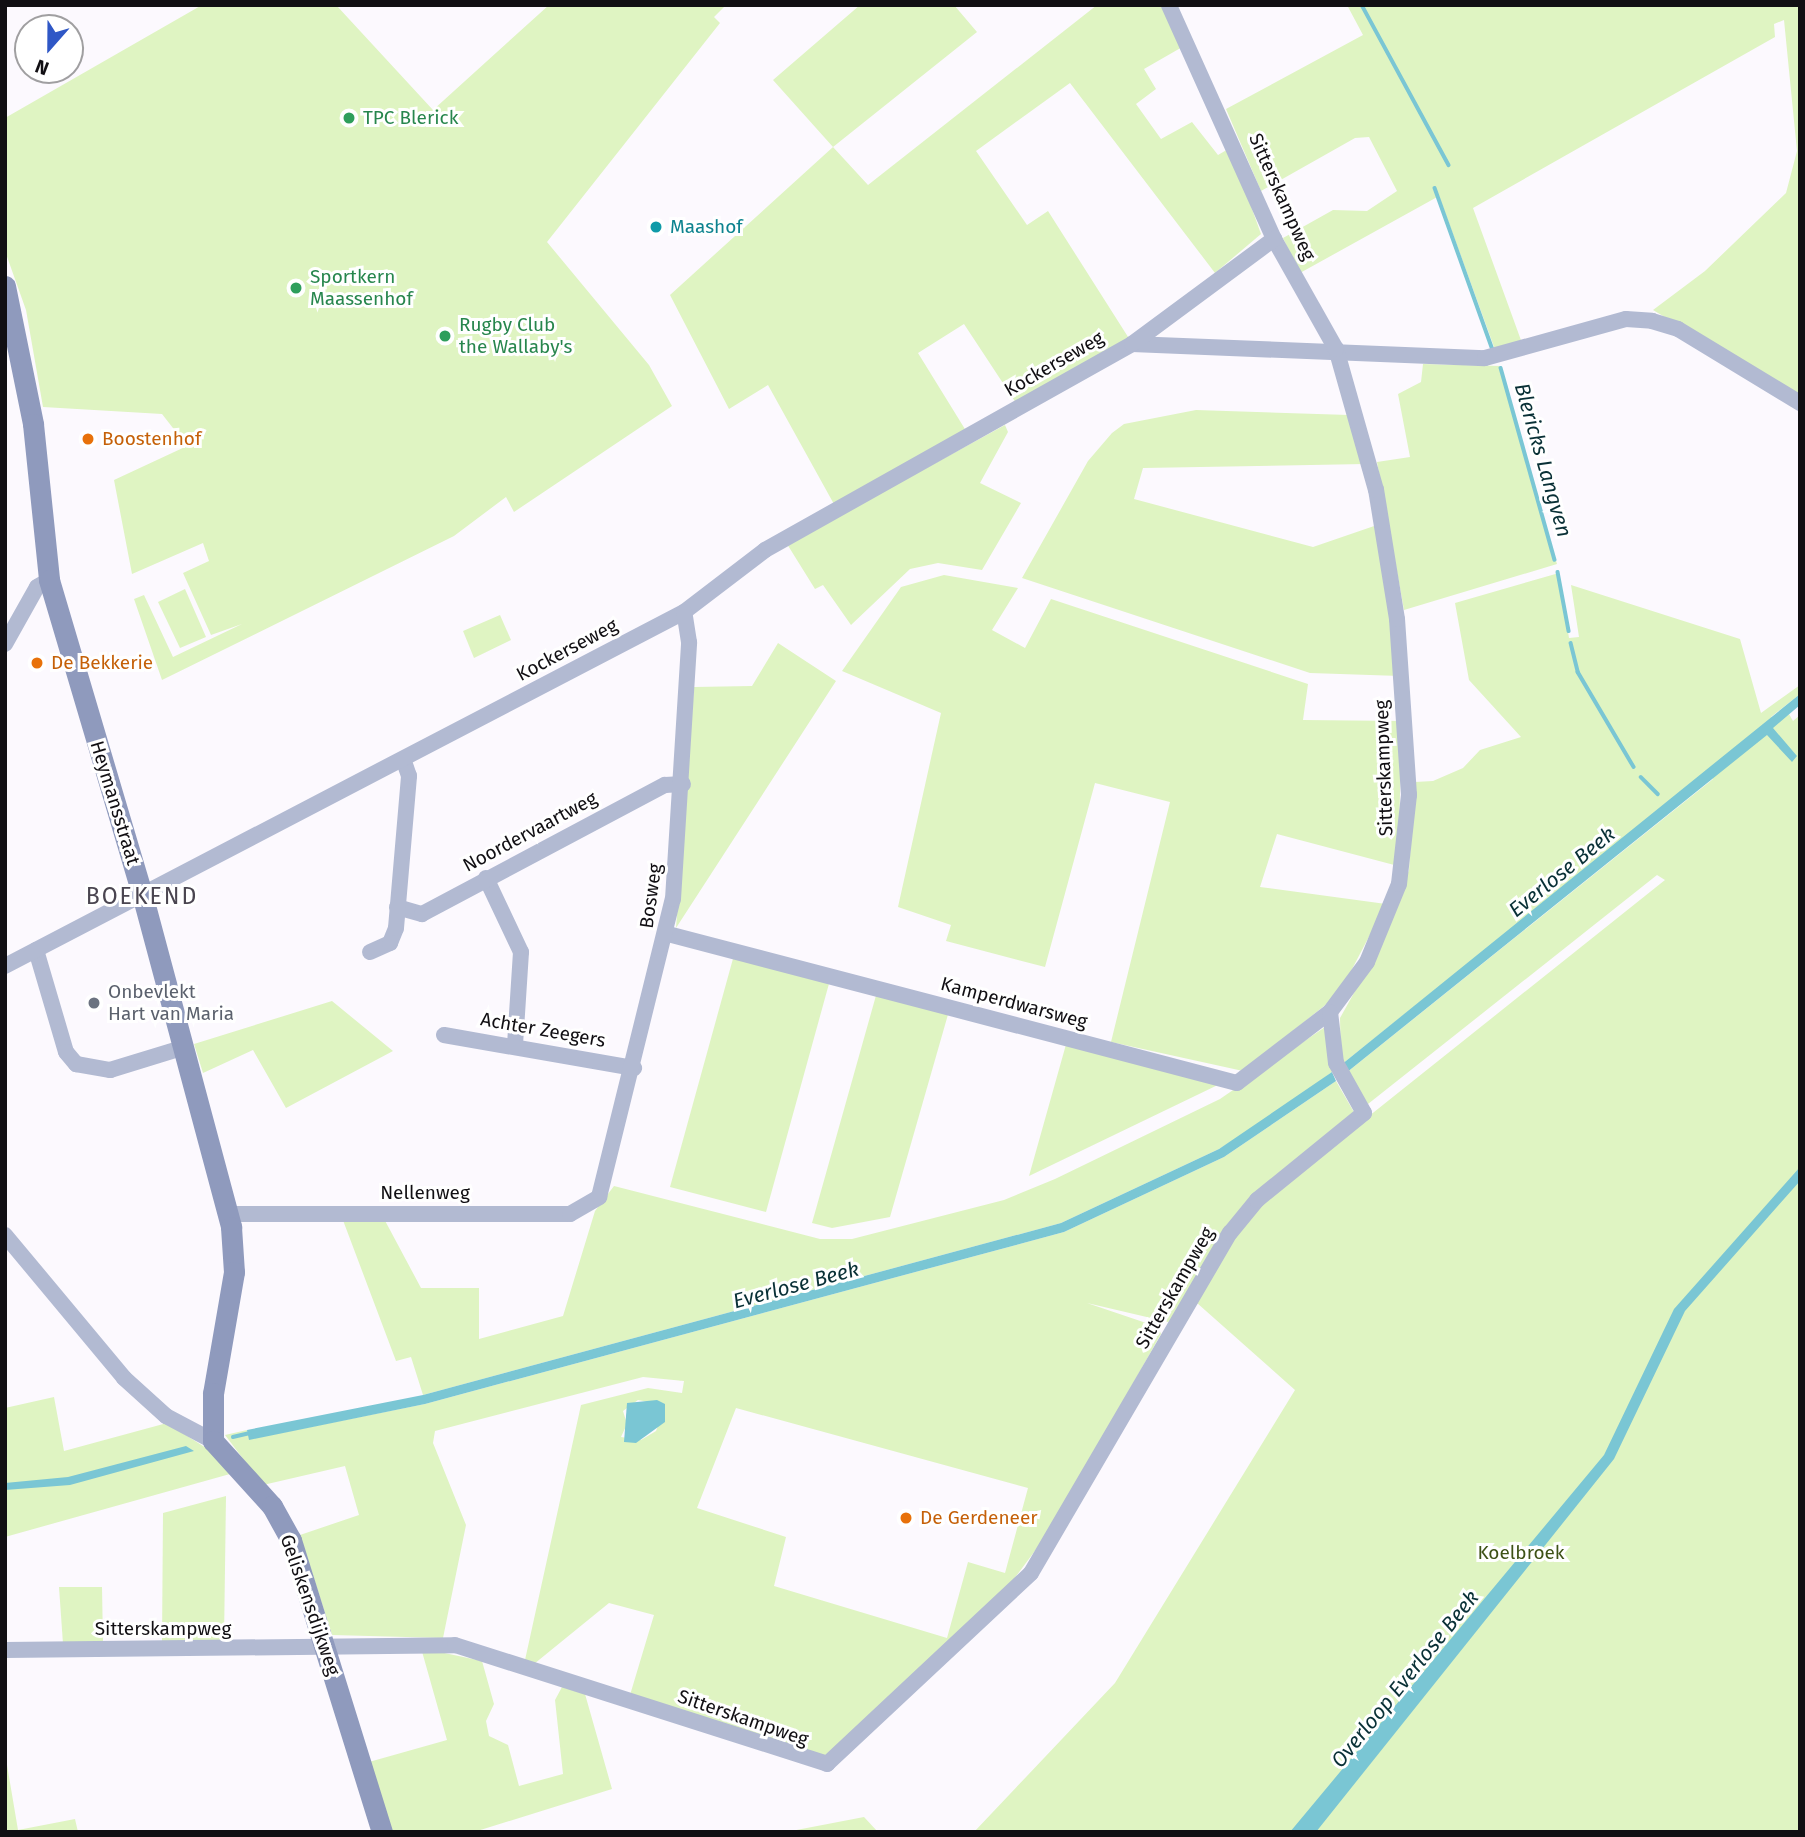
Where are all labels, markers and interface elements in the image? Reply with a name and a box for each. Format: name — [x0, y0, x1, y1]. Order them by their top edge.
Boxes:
north arrow — [14, 14, 84, 84]
text: N — [32, 54, 52, 80]
place label: TPC Blerick — [363, 107, 458, 129]
marker: TPC Blerick — [341, 110, 357, 126]
street label: Sitterskampweg — [1244, 130, 1320, 264]
place label: Maashof — [670, 216, 743, 238]
marker: Maashof — [648, 219, 664, 235]
place label: Sportkern Maassenhof — [310, 266, 413, 310]
marker: Sportkern Maassenhof — [288, 280, 304, 296]
place label: Rugby Club the Wallaby's — [459, 314, 572, 358]
street label: Kockerseweg — [1000, 326, 1108, 402]
marker: Rugby Club the Wallaby's — [437, 328, 453, 344]
water label: Blericks Langven — [1509, 380, 1577, 540]
place label: Boostenhof — [102, 428, 201, 450]
marker: Boostenhof — [80, 431, 96, 447]
street label: Kockerseweg — [513, 614, 621, 686]
place label: De Bekkerie — [51, 652, 153, 674]
marker: De Bekkerie — [29, 655, 45, 671]
street label: Sitterskampweg — [1370, 699, 1398, 837]
street label: Heymansstraat — [85, 738, 145, 868]
street label: Noordervaartweg — [459, 787, 601, 877]
water label: Everlose Beek — [1504, 821, 1620, 923]
street label: Bosweg — [635, 862, 667, 930]
district label: BOEKEND — [87, 882, 197, 910]
street label: Kamperdwarsweg — [938, 972, 1090, 1034]
place label: Onbevlekt Hart van Maria — [108, 981, 234, 1025]
marker: Onbevlekt Hart van Maria — [86, 995, 102, 1011]
street label: Achter Zeegers — [479, 1008, 607, 1052]
street label: Nellenweg — [380, 1182, 470, 1204]
street label: Sitterskampweg — [1131, 1223, 1219, 1353]
water label: Everlose Beek — [730, 1256, 862, 1314]
place label: De Gerdeneer — [920, 1507, 1038, 1529]
marker: De Gerdeneer — [898, 1510, 914, 1526]
street label: Geliskensdijkweg — [275, 1531, 345, 1679]
park label: Koelbroek — [1477, 1542, 1565, 1564]
water label: Overloop Everlose Beek — [1326, 1585, 1484, 1773]
street label: Sitterskampweg — [95, 1618, 231, 1640]
street label: Sitterskampweg — [675, 1685, 811, 1751]

